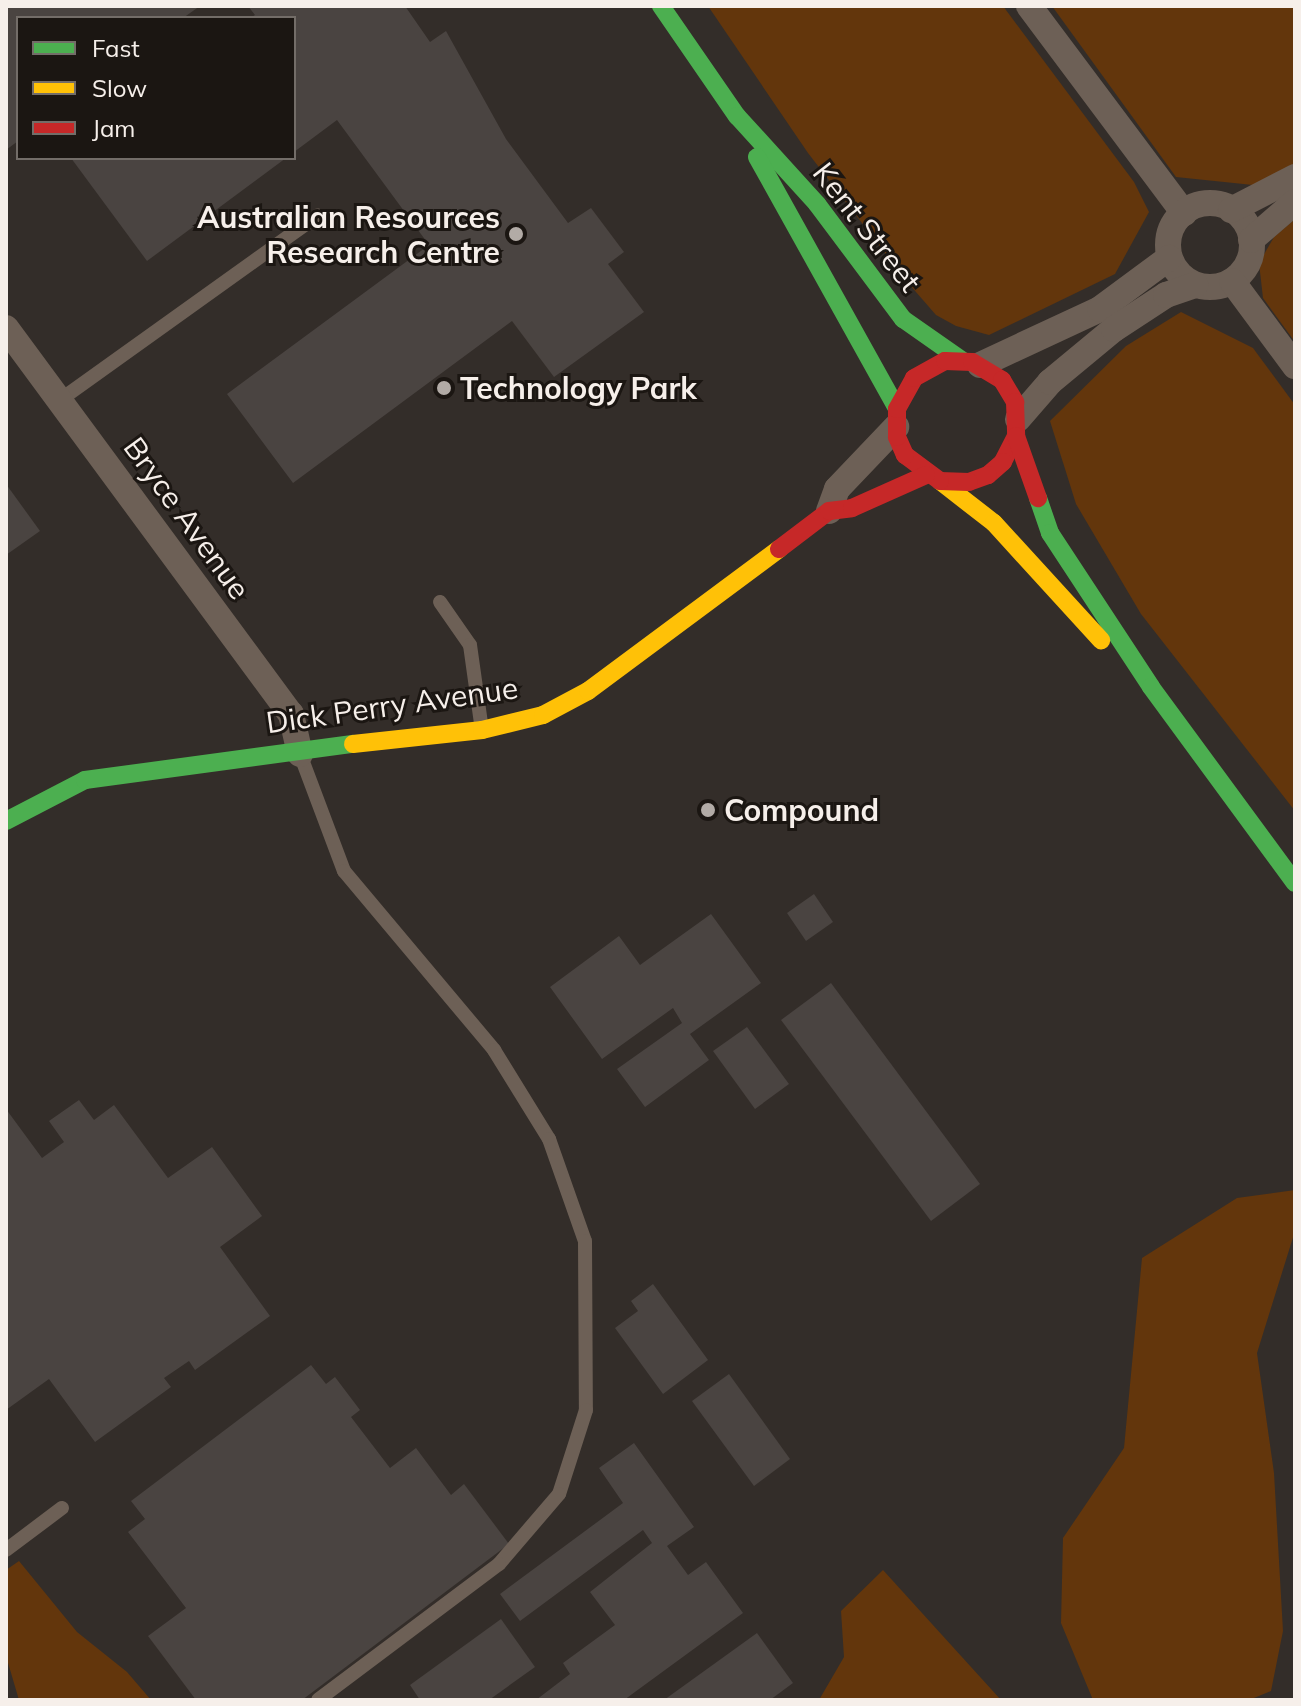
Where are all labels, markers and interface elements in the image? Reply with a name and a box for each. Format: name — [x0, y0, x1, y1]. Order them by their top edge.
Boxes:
legend — [16, 16, 296, 160]
text: Fast — [92, 33, 140, 63]
text: Slow — [92, 73, 147, 103]
text: Jam — [92, 113, 135, 143]
street label: Kent Street — [805, 155, 929, 299]
place label: Australian Resources Research Centre — [197, 199, 500, 270]
marker: Australian Resources Research Centre — [507, 225, 525, 243]
place label: Technology Park — [460, 370, 697, 406]
marker: Technology Park — [435, 379, 453, 397]
street label: Bryce Avenue — [116, 430, 258, 606]
street label: Dick Perry Avenue — [264, 670, 520, 740]
place label: Compound — [724, 792, 879, 828]
marker: Compound — [699, 801, 717, 819]

